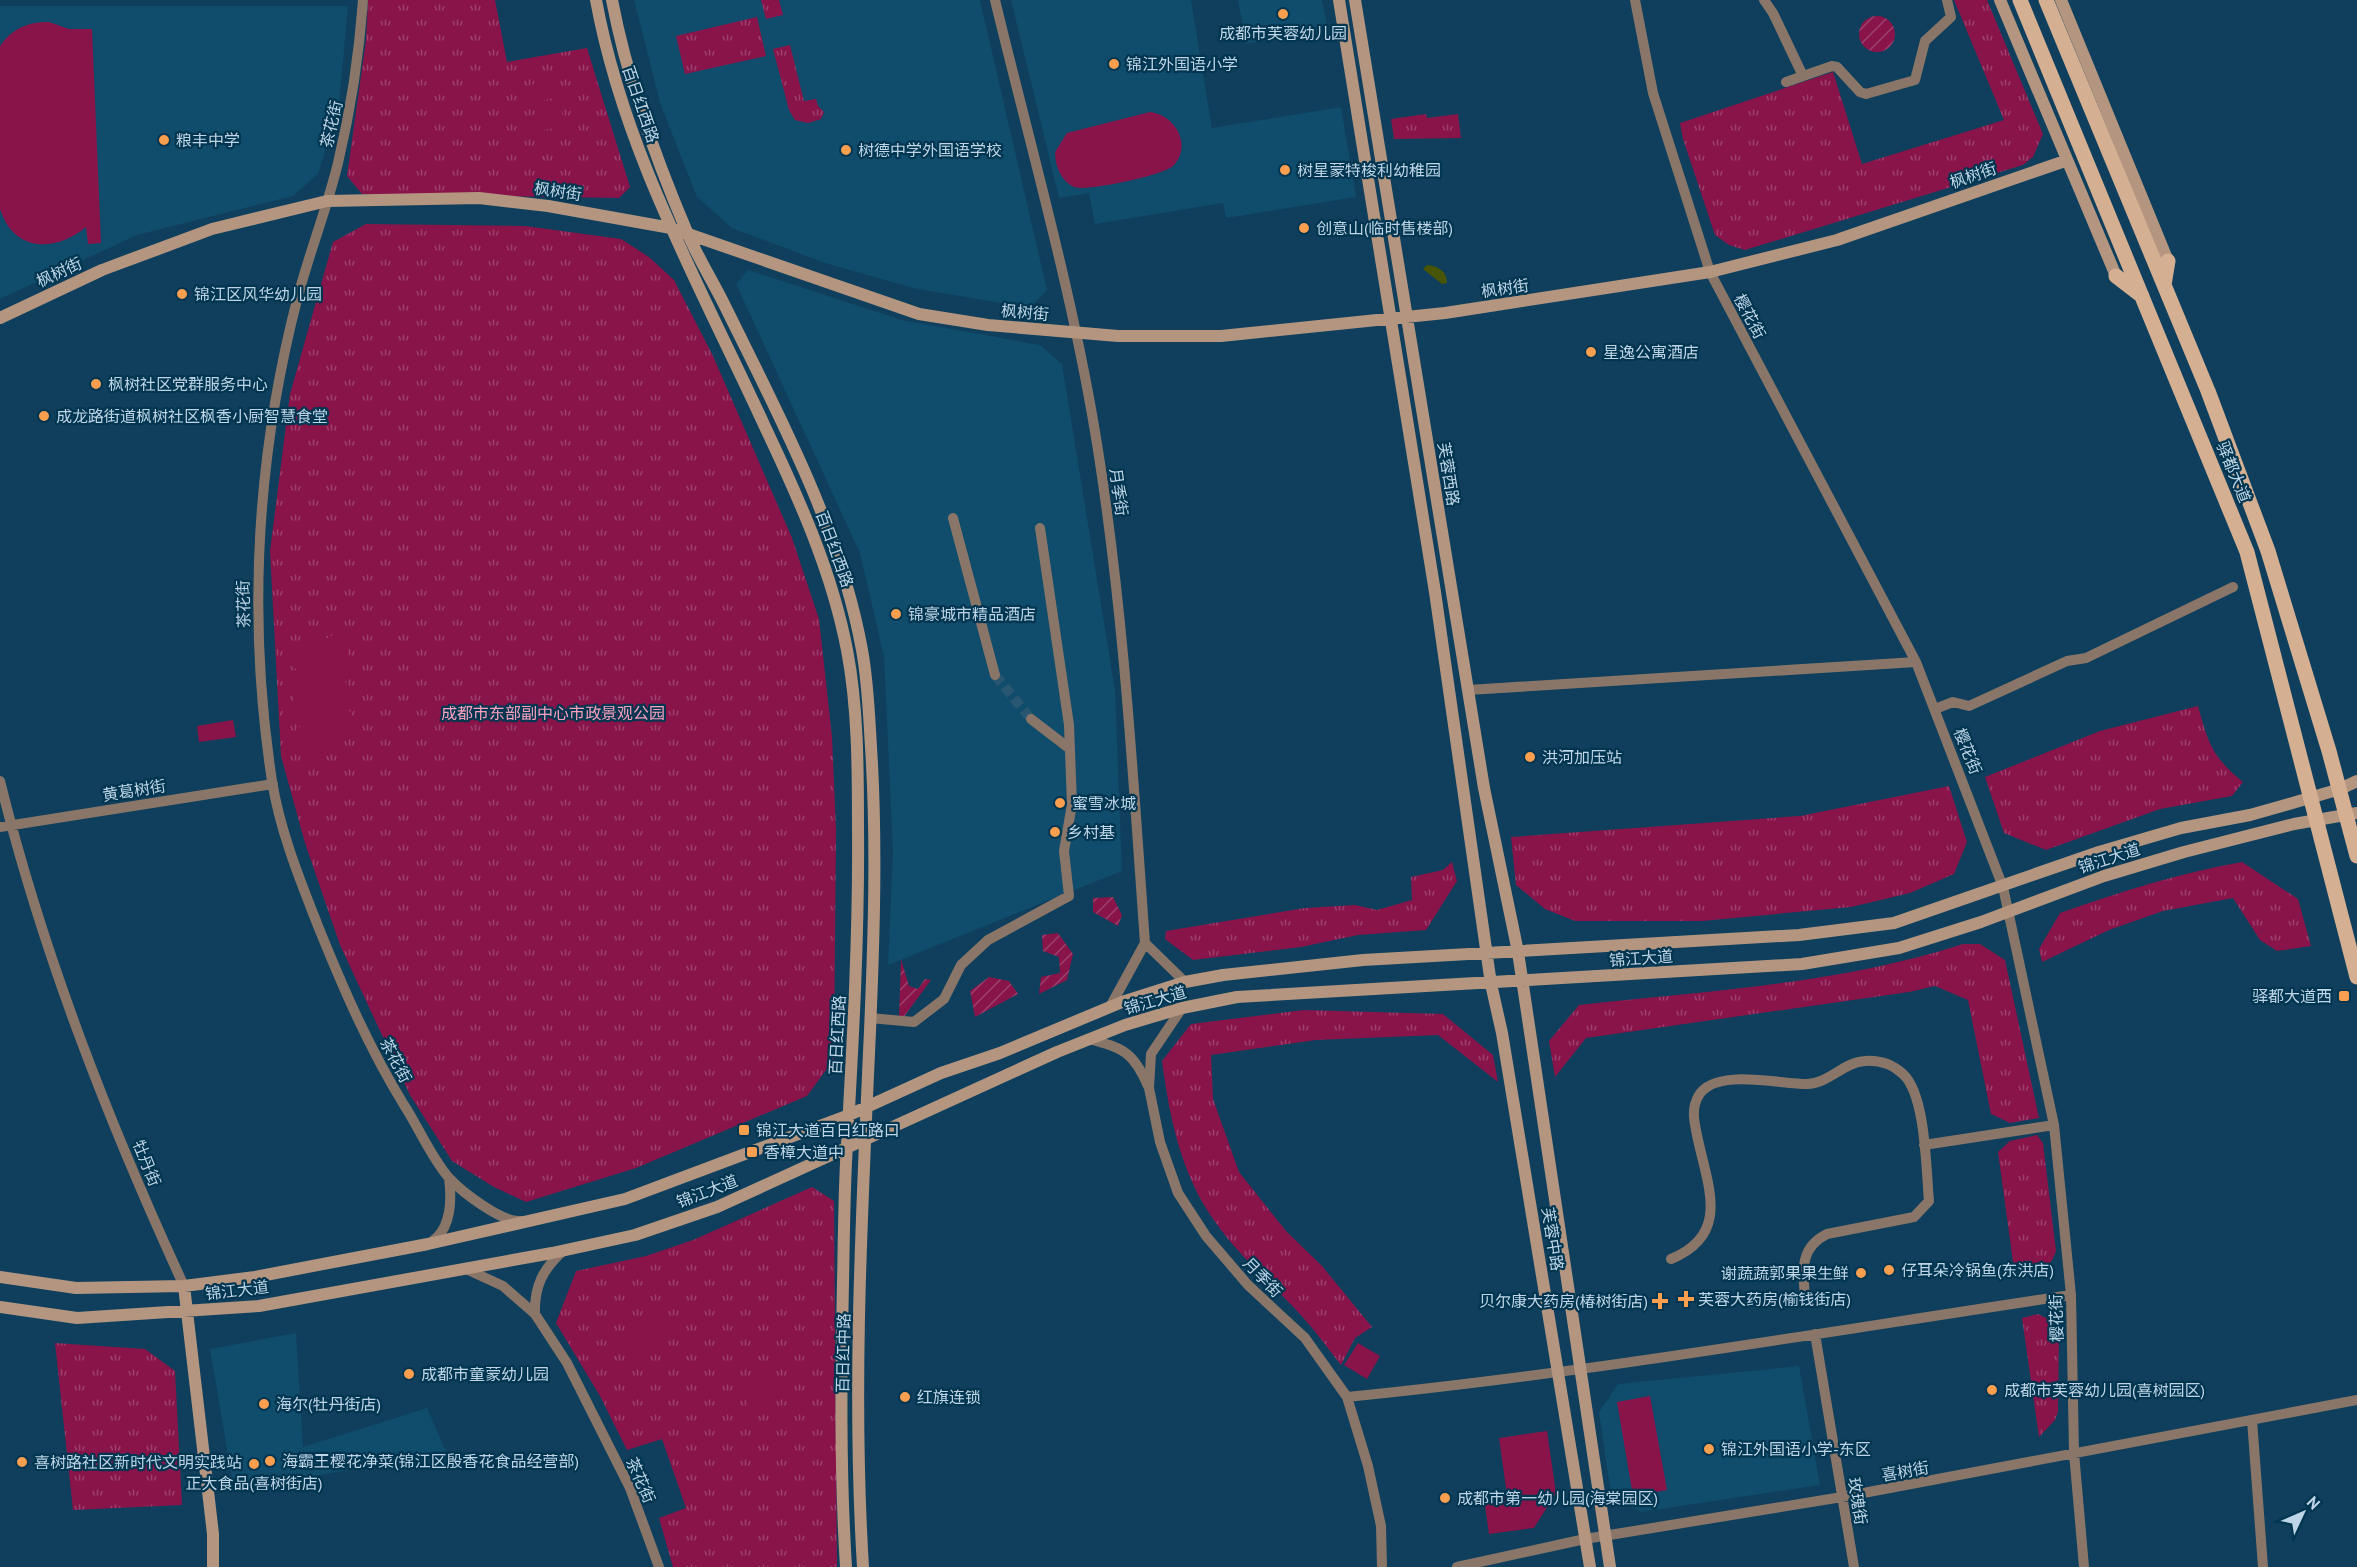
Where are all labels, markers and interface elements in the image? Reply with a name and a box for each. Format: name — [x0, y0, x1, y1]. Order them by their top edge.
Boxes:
marker: 成都市芙蓉幼儿园 — [1276, 7, 1290, 21]
place label: 成都市芙蓉幼儿园 — [1219, 23, 1347, 43]
place label: 锦江外国语小学 — [1126, 54, 1238, 74]
marker: 锦江外国语小学 — [1107, 57, 1121, 71]
street label: 百日红西路 — [619, 63, 663, 145]
street label: 茶花街 — [316, 98, 346, 150]
place label: 粮丰中学 — [176, 130, 240, 150]
marker: 粮丰中学 — [157, 133, 171, 147]
place label: 树德中学外国语学校 — [858, 140, 1002, 160]
marker: 树德中学外国语学校 — [839, 143, 853, 157]
street label: 枫树街 — [1947, 158, 1999, 192]
place label: 树星蒙特梭利幼稚园 — [1297, 160, 1441, 180]
marker: 树星蒙特梭利幼稚园 — [1278, 163, 1292, 177]
street label: 枫树街 — [533, 178, 583, 204]
place label: 创意山(临时售楼部) — [1316, 218, 1453, 238]
marker: 创意山(临时售楼部) — [1297, 221, 1311, 235]
street label: 枫树街 — [33, 253, 85, 291]
street label: 枫树街 — [1480, 275, 1530, 301]
place label: 锦江区风华幼儿园 — [194, 284, 322, 304]
marker: 锦江区风华幼儿园 — [175, 287, 189, 301]
street label: 樱花街 — [1730, 290, 1770, 342]
street label: 枫树街 — [1000, 300, 1050, 324]
place label: 星逸公寓酒店 — [1603, 342, 1699, 362]
marker: 星逸公寓酒店 — [1584, 345, 1598, 359]
place label: 枫树社区党群服务中心 — [108, 374, 268, 394]
marker: 枫树社区党群服务中心 — [89, 377, 103, 391]
place label: 成龙路街道枫树社区枫香小厨智慧食堂 — [56, 406, 328, 426]
marker: 成龙路街道枫树社区枫香小厨智慧食堂 — [37, 409, 51, 423]
street label: 驿都大道 — [2213, 439, 2255, 505]
street label: 芙蓉西路 — [1434, 441, 1464, 507]
street label: 月季街 — [1106, 467, 1132, 517]
street label: 百日红西路 — [812, 508, 858, 590]
street label: 茶花街 — [233, 580, 253, 628]
place label: 锦豪城市精品酒店 — [908, 604, 1036, 624]
marker: 锦豪城市精品酒店 — [889, 607, 903, 621]
park label: 成都市东部副中心市政景观公园 — [441, 703, 665, 723]
street label: 樱花街 — [1950, 725, 1986, 777]
place label: 洪河加压站 — [1542, 747, 1622, 767]
marker: 洪河加压站 — [1523, 750, 1537, 764]
street label: 黄葛树街 — [101, 775, 167, 805]
place label: 蜜雪冰城 — [1072, 793, 1136, 813]
marker: 蜜雪冰城 — [1053, 796, 1067, 810]
place label: 乡村基 — [1067, 822, 1115, 842]
marker: 乡村基 — [1048, 825, 1062, 839]
street label: 锦江大道 — [2075, 839, 2143, 877]
street label: 锦江大道 — [1608, 946, 1674, 970]
street label: 锦江大道 — [1121, 982, 1189, 1018]
place label: 驿都大道西 — [2252, 986, 2332, 1006]
marker: 驿都大道西 — [2337, 989, 2351, 1003]
street label: 百日红西路 — [825, 995, 849, 1075]
street label: 茶花街 — [376, 1034, 416, 1086]
place label: 锦江大道百日红路口 — [756, 1120, 900, 1140]
marker: 锦江大道百日红路口 — [737, 1123, 751, 1137]
street label: 牡丹街 — [129, 1137, 165, 1189]
place label: 香樟大道中 — [764, 1142, 844, 1162]
marker: 香樟大道中 — [745, 1145, 759, 1159]
street label: 锦江大道 — [674, 1170, 740, 1212]
street label: 芙蓉中路 — [1538, 1206, 1568, 1272]
street label: 月季街 — [1239, 1253, 1287, 1301]
place label: 仔耳朵冷锅鱼(东洪店) — [1901, 1260, 2054, 1280]
place label: 谢蔬蔬郭果果生鲜 — [1721, 1263, 1849, 1283]
marker: 仔耳朵冷锅鱼(东洪店) — [1882, 1263, 1896, 1277]
marker: 谢蔬蔬郭果果生鲜 — [1854, 1266, 1868, 1280]
street label: 锦江大道 — [204, 1276, 270, 1304]
place label: 芙蓉大药房(榆钱街店) — [1698, 1289, 1851, 1309]
place label: 贝尔康大药房(椿树街店) — [1479, 1291, 1648, 1311]
marker: 芙蓉大药房(榆钱街店) — [1679, 1292, 1693, 1306]
marker: 贝尔康大药房(椿树街店) — [1653, 1294, 1667, 1308]
street label: 樱花街 — [2045, 1294, 2067, 1342]
street label: 百日红中路 — [832, 1313, 854, 1393]
place label: 成都市童蒙幼儿园 — [421, 1364, 549, 1384]
marker: 成都市童蒙幼儿园 — [402, 1367, 416, 1381]
place label: 成都市芙蓉幼儿园(喜树园区) — [2004, 1380, 2205, 1400]
marker: 成都市芙蓉幼儿园(喜树园区) — [1985, 1383, 1999, 1397]
place label: 红旗连锁 — [917, 1387, 981, 1407]
marker: 红旗连锁 — [898, 1390, 912, 1404]
place label: 海尔(牡丹街店) — [276, 1394, 381, 1414]
marker: 海尔(牡丹街店) — [257, 1397, 271, 1411]
place label: 锦江外国语小学-东区 — [1721, 1439, 1871, 1459]
marker: 锦江外国语小学-东区 — [1702, 1442, 1716, 1456]
place label: 海霸王樱花净菜(锦江区殷香花食品经营部) — [282, 1451, 579, 1471]
place label: 喜树路社区新时代文明实践站 — [34, 1452, 242, 1472]
marker: 海霸王樱花净菜(锦江区殷香花食品经营部) — [263, 1454, 277, 1468]
street label: 茶花街 — [622, 1454, 660, 1506]
marker: 喜树路社区新时代文明实践站 — [15, 1455, 29, 1469]
marker: 正大食品(喜树街店) — [247, 1457, 261, 1471]
street label: 喜树街 — [1880, 1457, 1930, 1485]
place label: 正大食品(喜树街店) — [186, 1473, 322, 1493]
street label: 玫瑰街 — [1844, 1476, 1872, 1526]
north arrow — [2273, 1483, 2333, 1543]
place label: 成都市第一幼儿园(海棠园区) — [1457, 1488, 1658, 1508]
marker: 成都市第一幼儿园(海棠园区) — [1438, 1491, 1452, 1505]
text: N — [2303, 1492, 2325, 1513]

